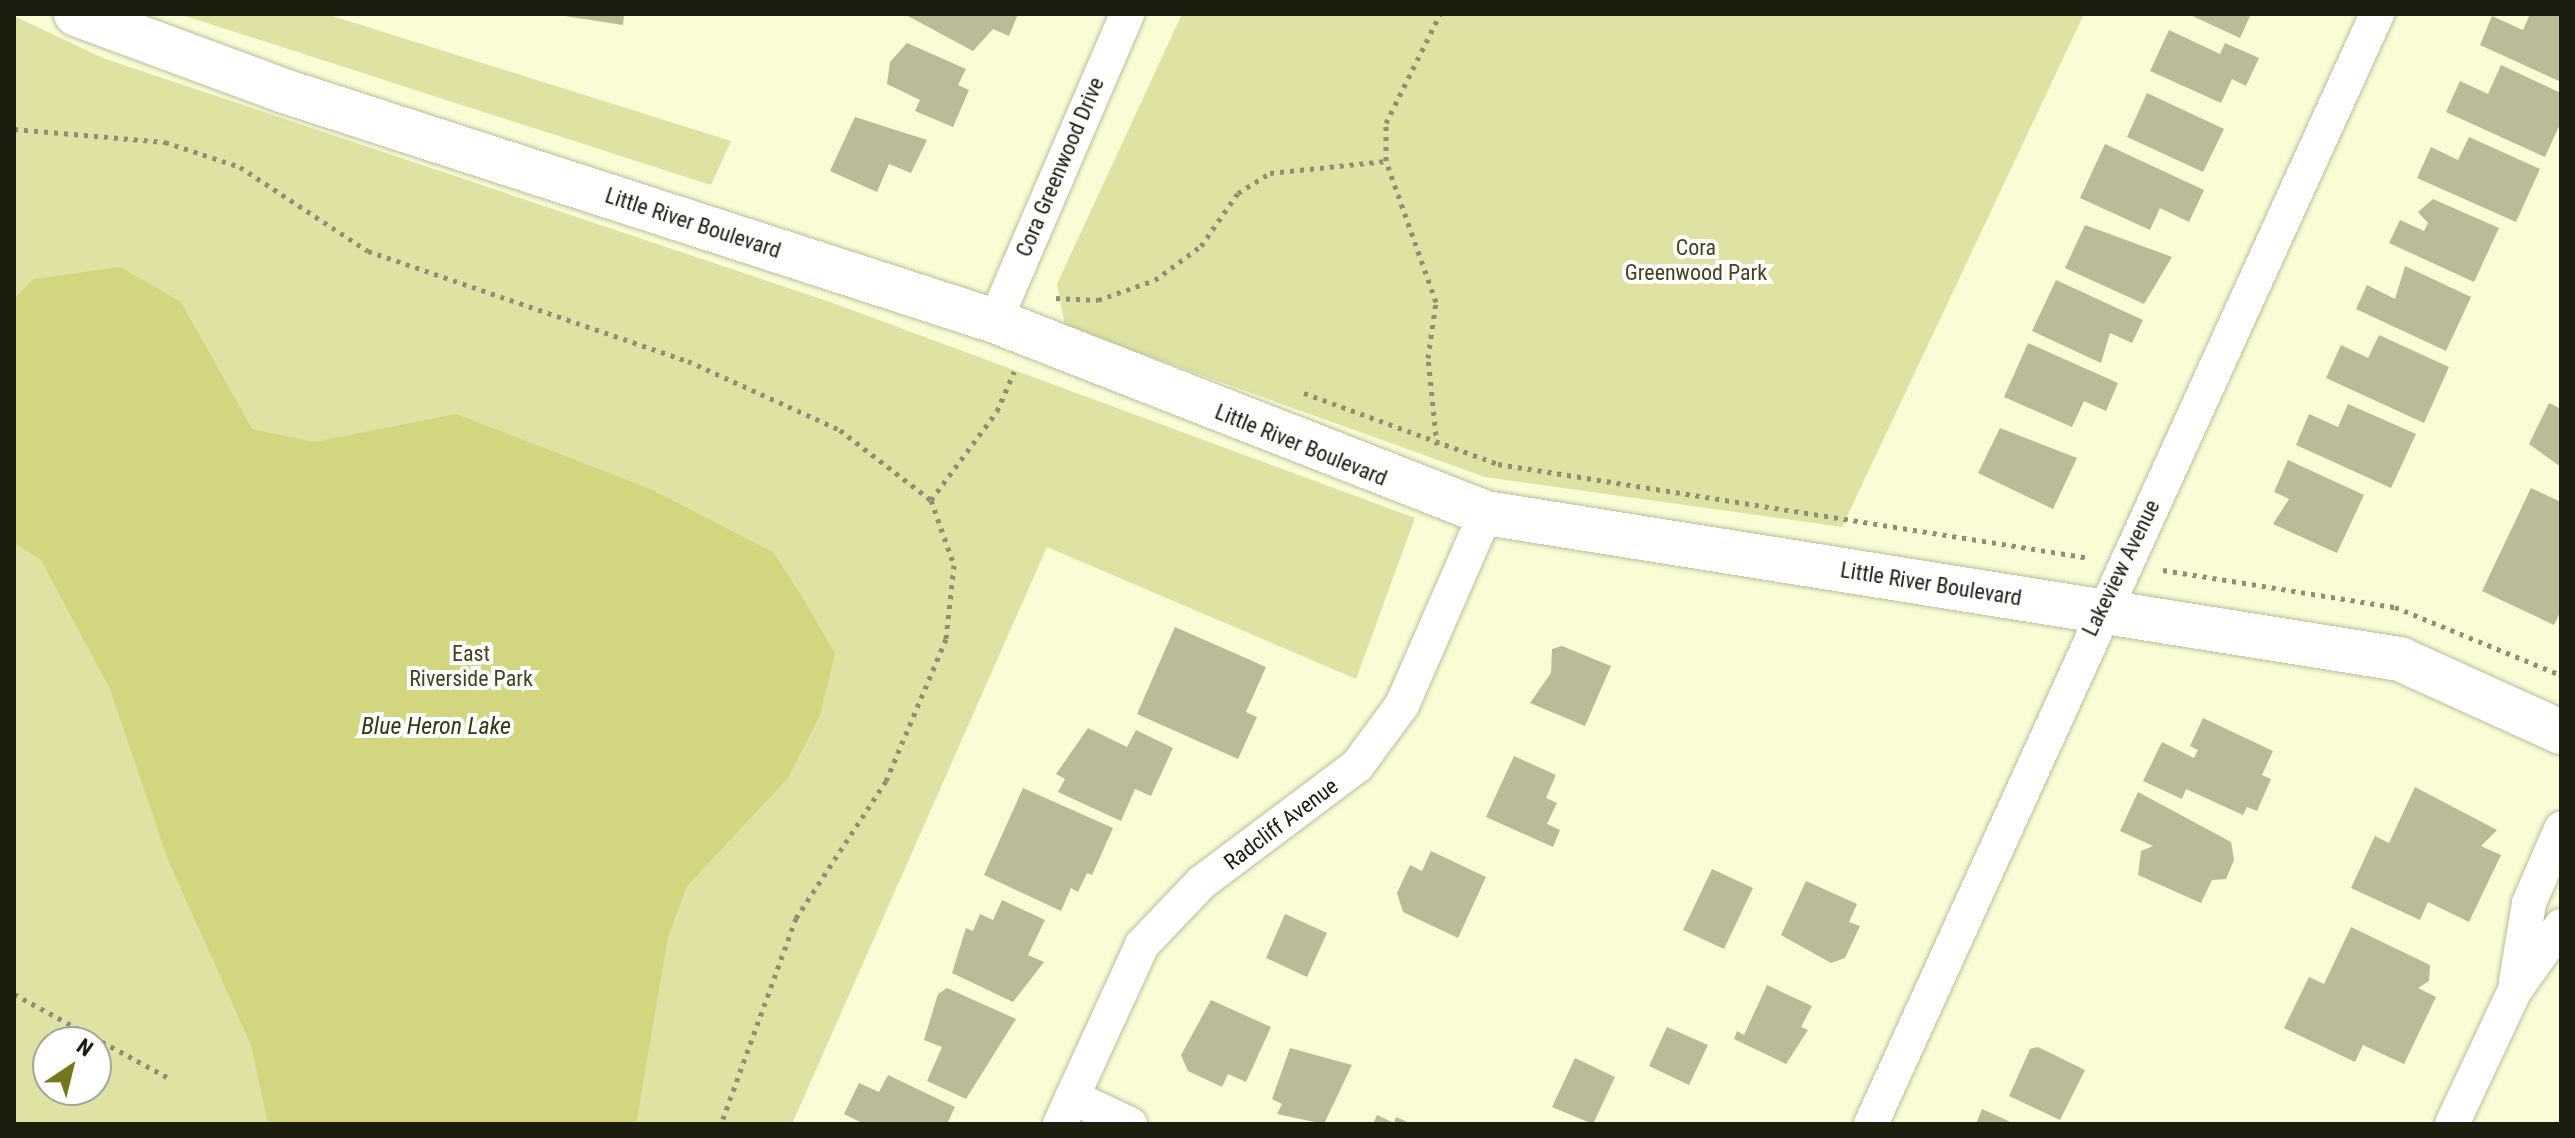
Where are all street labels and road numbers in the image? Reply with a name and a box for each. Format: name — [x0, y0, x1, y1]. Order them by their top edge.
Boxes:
street label: Cora Greenwood Drive — [1010, 73, 1110, 261]
street label: Little River Boulevard — [602, 182, 784, 264]
street label: Little River Boulevard — [1211, 398, 1391, 492]
street label: Lakeview Avenue — [2077, 496, 2165, 640]
street label: Little River Boulevard — [1839, 557, 2023, 611]
street label: Radcliff Avenue — [1219, 773, 1343, 875]

